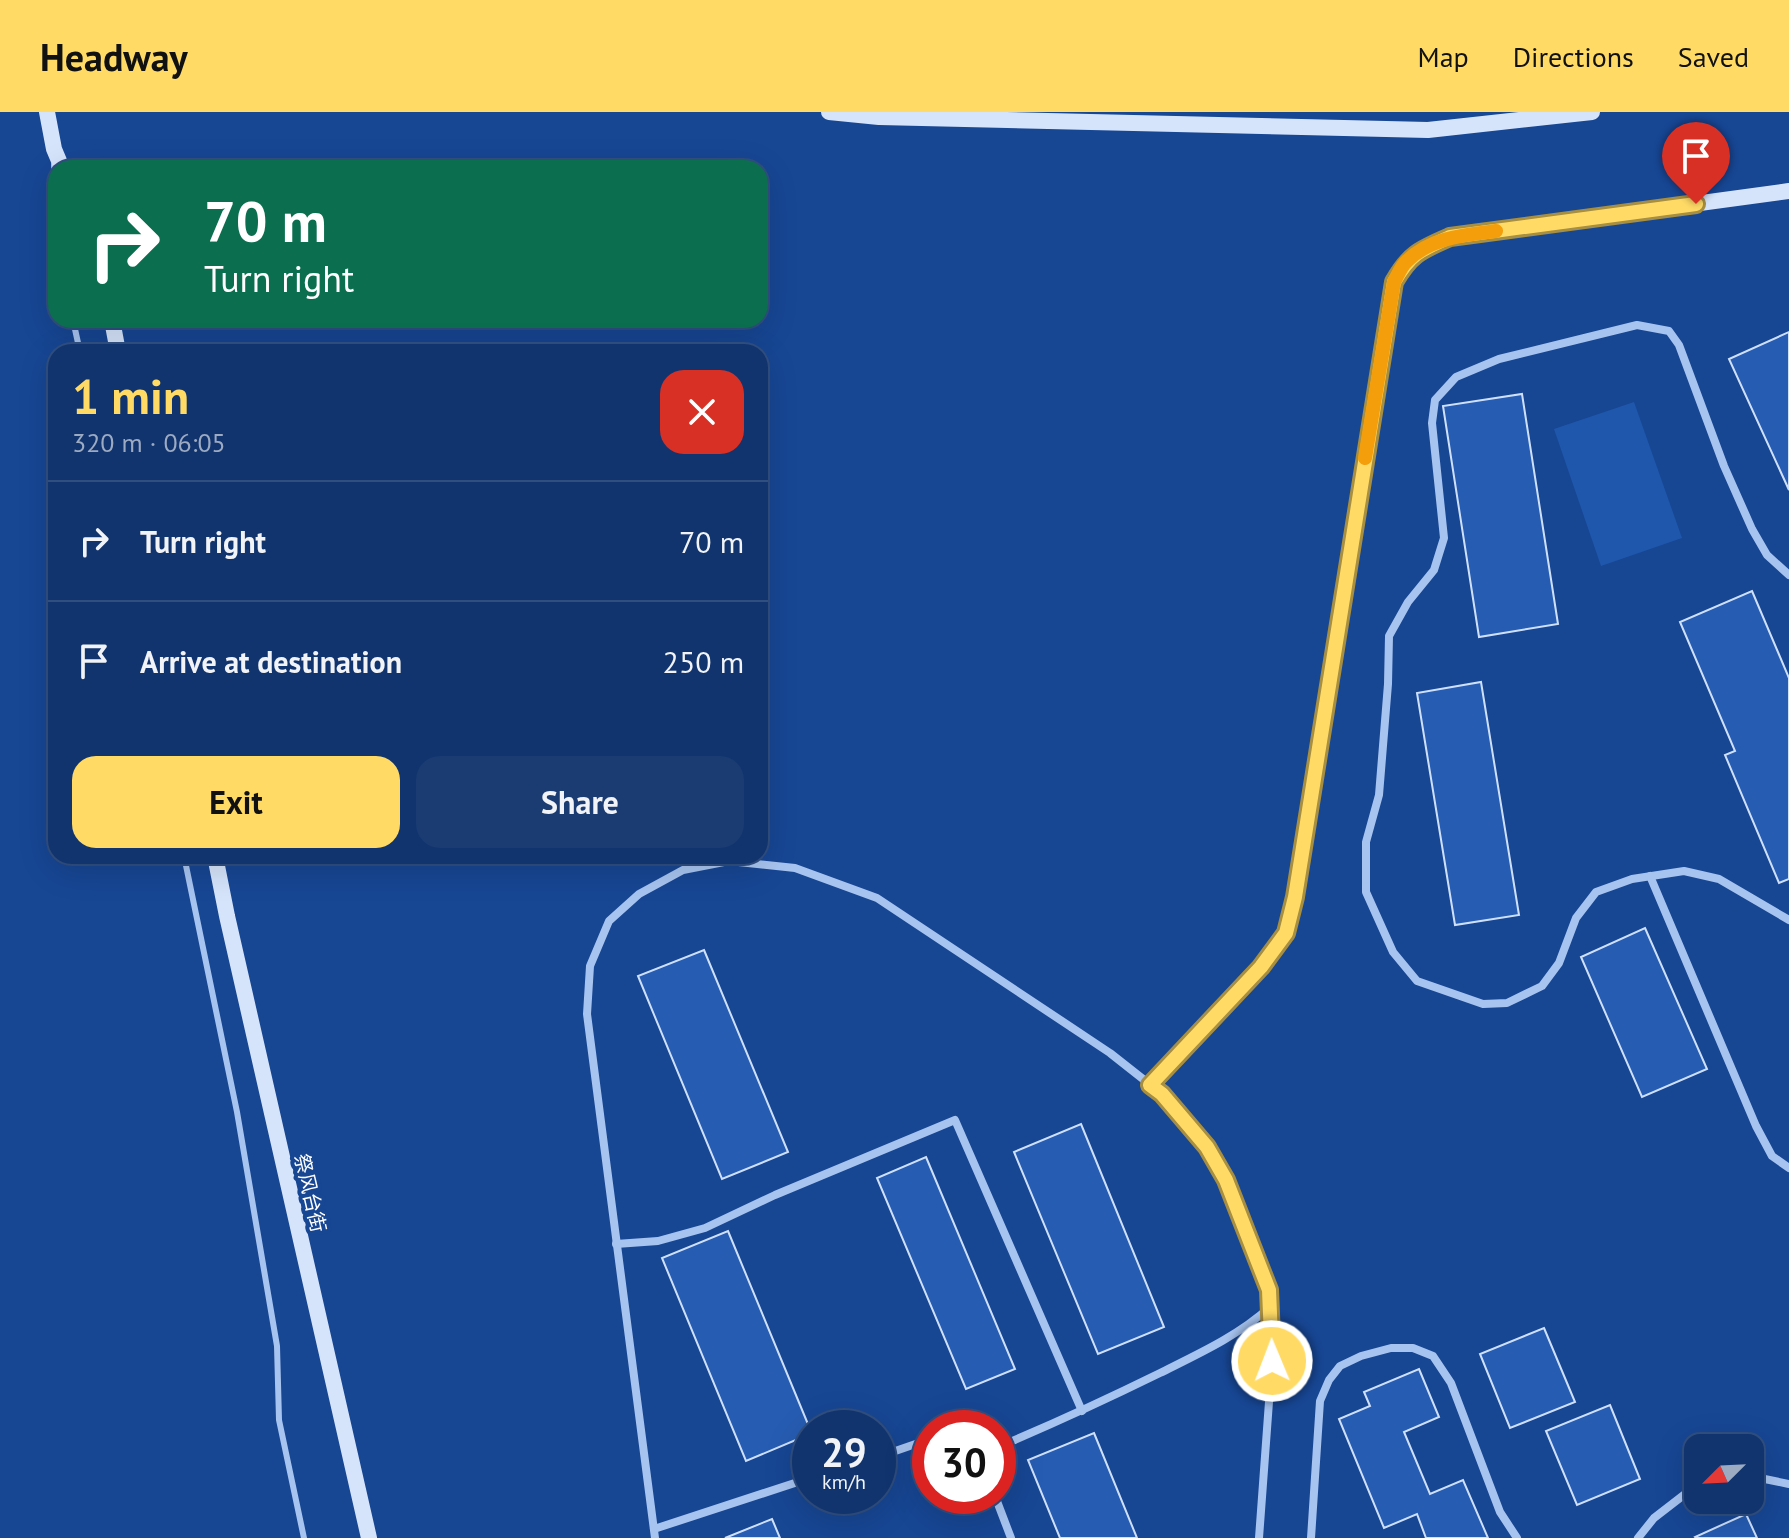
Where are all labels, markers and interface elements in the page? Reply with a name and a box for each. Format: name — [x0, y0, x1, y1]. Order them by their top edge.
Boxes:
text: Headway — [40, 32, 188, 81]
text: Map — [1418, 38, 1469, 75]
text: Directions — [1513, 38, 1634, 75]
text: Saved — [1678, 38, 1749, 75]
pin — [1662, 122, 1730, 204]
icon: arrive — [1674, 134, 1718, 178]
text: 70 m — [204, 185, 327, 257]
icon: right — [72, 192, 176, 296]
text: Turn right — [204, 255, 354, 302]
text: 1 min — [72, 365, 189, 427]
button: close — [660, 370, 744, 454]
text: 320 m · 06:05 — [72, 426, 226, 459]
icon: right — [72, 519, 116, 563]
text: Turn right — [140, 522, 266, 561]
text: 70 m — [679, 522, 744, 561]
icon: arrive — [72, 639, 116, 683]
text: Arrive at destination — [140, 642, 402, 681]
text: 250 m — [663, 642, 744, 681]
button: Exit — [72, 756, 400, 848]
button: Share — [416, 756, 744, 848]
street label: 祭风台街 — [288, 1151, 332, 1235]
position arrow — [1230, 1319, 1314, 1403]
speed limit sign: 30 — [912, 1410, 1016, 1514]
text: 29 — [821, 1426, 867, 1478]
north arrow — [1684, 1434, 1764, 1514]
map controls — [1684, 1434, 1764, 1514]
text: km/h — [822, 1469, 866, 1495]

